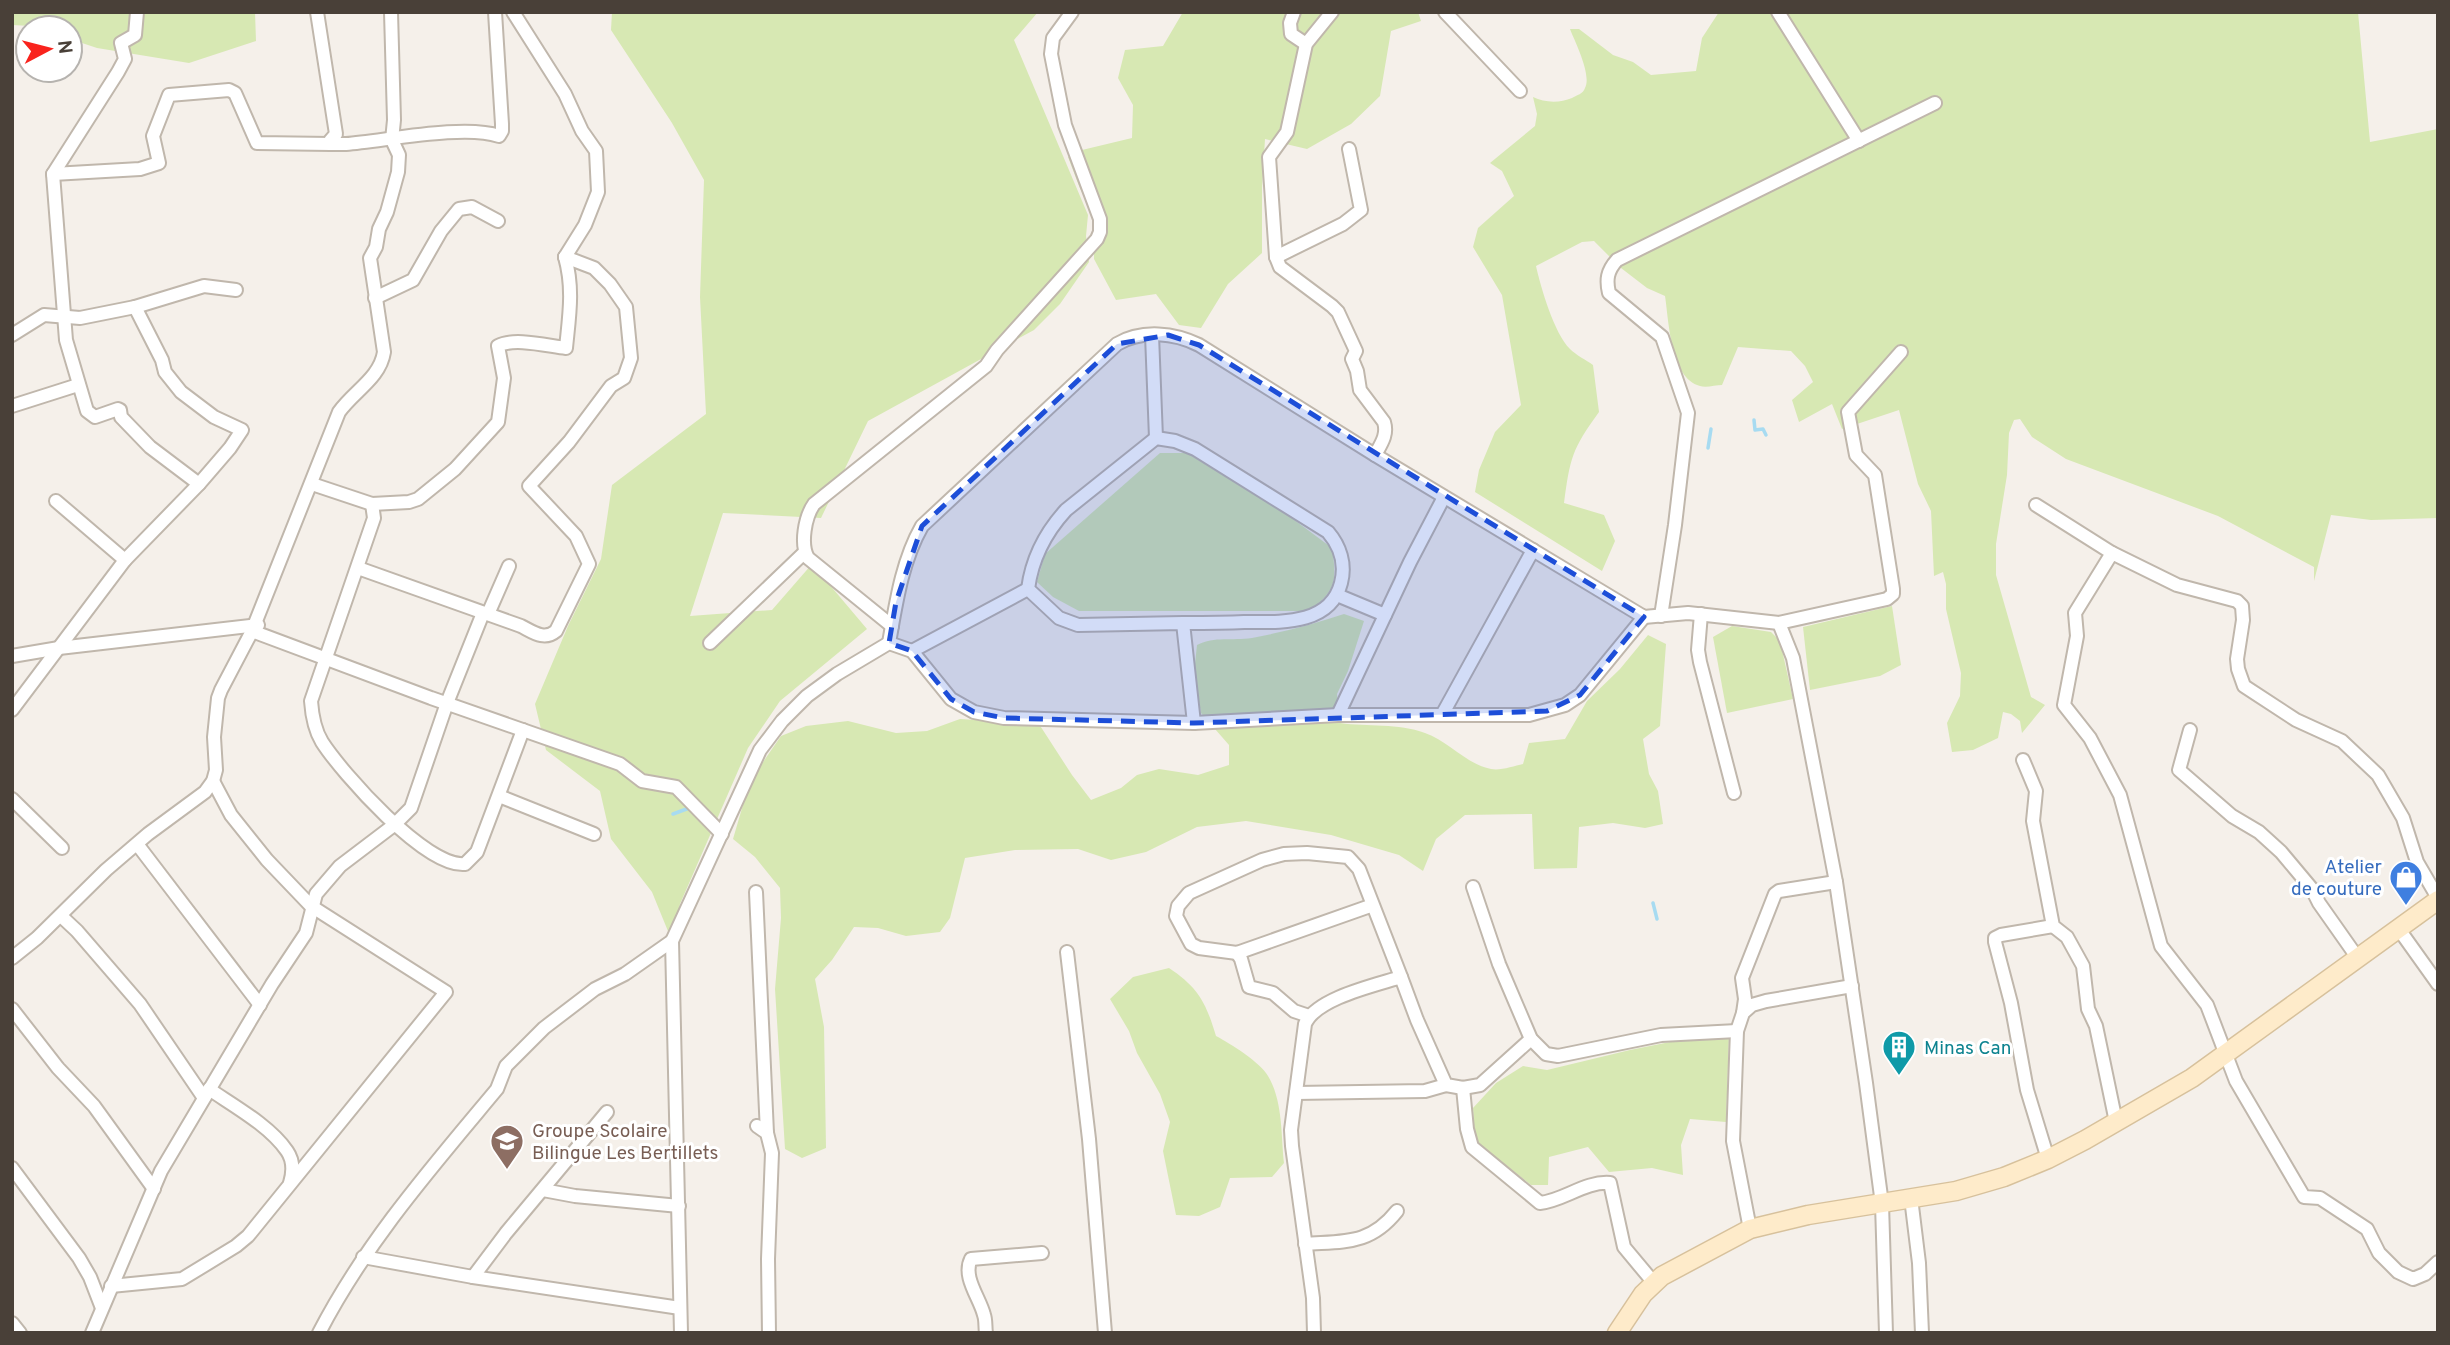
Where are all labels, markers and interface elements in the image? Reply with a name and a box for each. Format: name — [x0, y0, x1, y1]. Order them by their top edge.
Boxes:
north arrow — [14, 14, 84, 84]
text: N — [51, 39, 77, 55]
place label: Atelier de couture — [2291, 856, 2383, 902]
shop icon: Atelier de couture — [2387, 858, 2425, 907]
building icon: Minas Can — [1880, 1028, 1918, 1077]
place label: Minas Can — [1924, 1037, 2012, 1061]
place label: Groupe Scolaire Bilingue Les Bertillets — [532, 1120, 718, 1166]
school or university icon: Groupe Scolaire Bilingue Les Bertillets — [488, 1122, 526, 1171]

